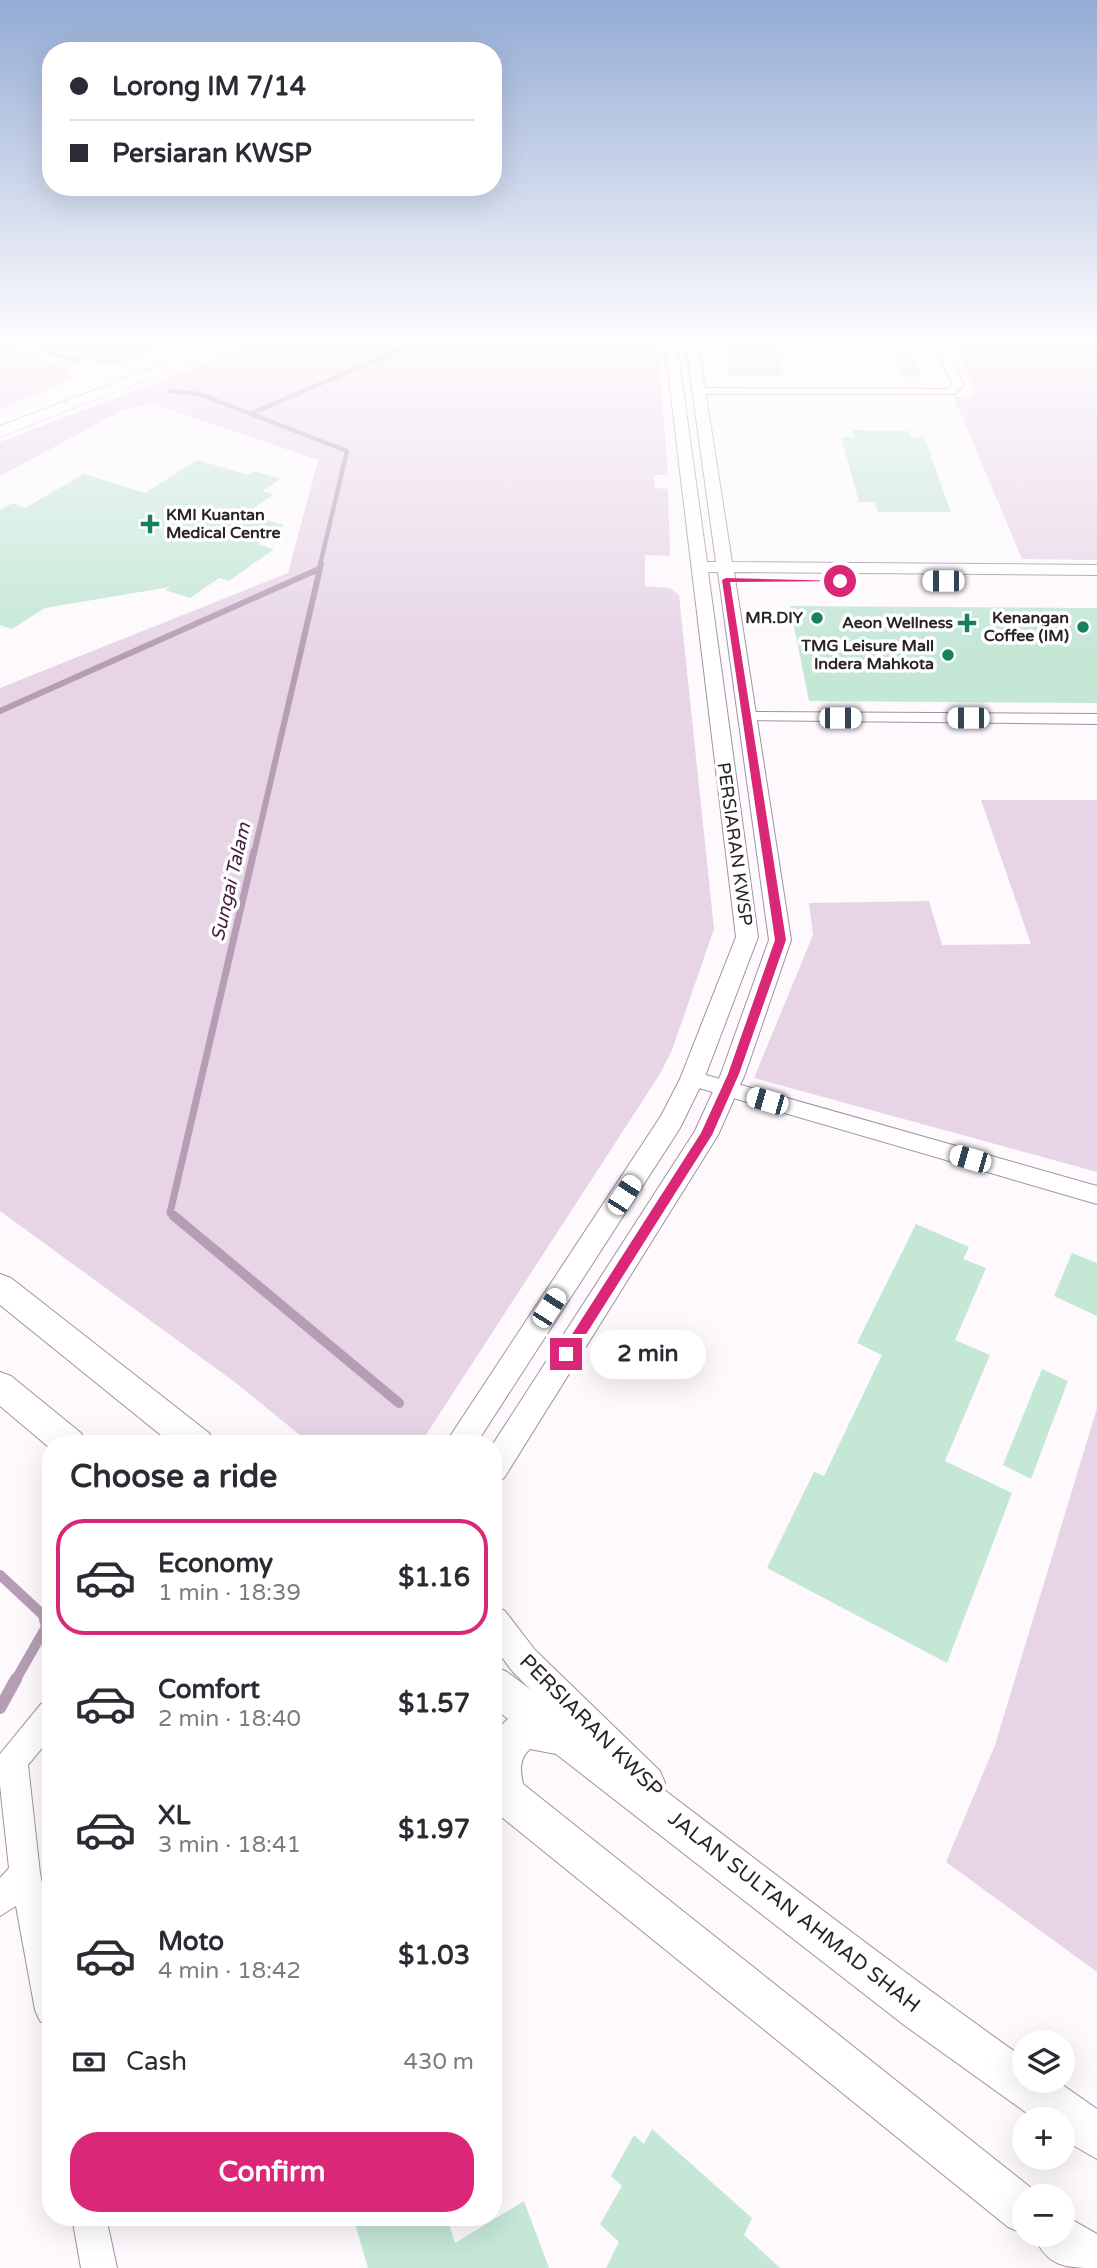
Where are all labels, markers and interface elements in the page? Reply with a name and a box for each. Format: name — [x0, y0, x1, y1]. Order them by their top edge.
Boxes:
text: Lorong IM 7/14 — [112, 71, 306, 102]
text: Persiaran KWSP — [112, 138, 312, 169]
place label: KMI Kuantan Medical Centre — [166, 505, 281, 543]
marker: KMI Kuantan Medical Centre — [140, 514, 160, 534]
route start — [824, 565, 856, 597]
car — [923, 571, 965, 592]
place label: MR.DIY — [745, 608, 804, 628]
place label: Kenangan Coffee (IM) — [984, 608, 1069, 646]
marker: MR.DIY — [809, 610, 825, 626]
place label: Aeon Wellness — [842, 613, 953, 633]
marker: Aeon Wellness — [959, 615, 975, 631]
marker: Kenangan Coffee (IM) — [1075, 619, 1091, 635]
place label: TMG Leisure Mall Indera Mahkota — [800, 636, 934, 674]
marker: TMG Leisure Mall Indera Mahkota — [940, 647, 956, 663]
car — [820, 708, 862, 729]
car — [948, 708, 990, 729]
street label: PERSIARAN KWSP — [713, 761, 757, 927]
water label: Sungai Talam — [207, 820, 255, 943]
car — [744, 1085, 791, 1117]
car — [947, 1143, 994, 1175]
car — [604, 1172, 645, 1218]
car — [529, 1285, 570, 1331]
callout: 2 min — [590, 1330, 706, 1378]
route end — [550, 1338, 582, 1370]
text: 2 min — [617, 1340, 679, 1368]
text: Choose a ride — [70, 1458, 277, 1496]
icon: car — [74, 1546, 137, 1609]
text: Economy — [158, 1548, 273, 1579]
text: $1.16 — [398, 1562, 470, 1593]
text: 1 min · 18:39 — [158, 1579, 301, 1607]
street label: PERSIARAN KWSP — [514, 1649, 668, 1803]
icon: car — [74, 1672, 137, 1735]
text: Comfort — [158, 1674, 260, 1705]
text: $1.57 — [398, 1688, 470, 1719]
text: 2 min · 18:40 — [158, 1705, 301, 1733]
icon: car — [74, 1798, 137, 1861]
text: XL — [158, 1800, 190, 1831]
street label: JALAN SULTAN AHMAD SHAH — [663, 1806, 925, 2018]
text: $1.97 — [398, 1814, 470, 1845]
text: 3 min · 18:41 — [158, 1831, 301, 1859]
icon: car — [74, 1924, 137, 1987]
text: Moto — [158, 1926, 224, 1957]
text: $1.03 — [398, 1940, 470, 1971]
text: 4 min · 18:42 — [158, 1957, 301, 1985]
map controls — [1012, 2030, 1075, 2247]
button: layers — [1012, 2030, 1075, 2093]
icon: cash — [70, 2043, 108, 2081]
text: Cash — [126, 2046, 187, 2077]
text: 430 m — [404, 2048, 474, 2076]
button: + — [1012, 2107, 1075, 2170]
button: Confirm — [70, 2132, 474, 2212]
button: − — [1012, 2184, 1075, 2247]

